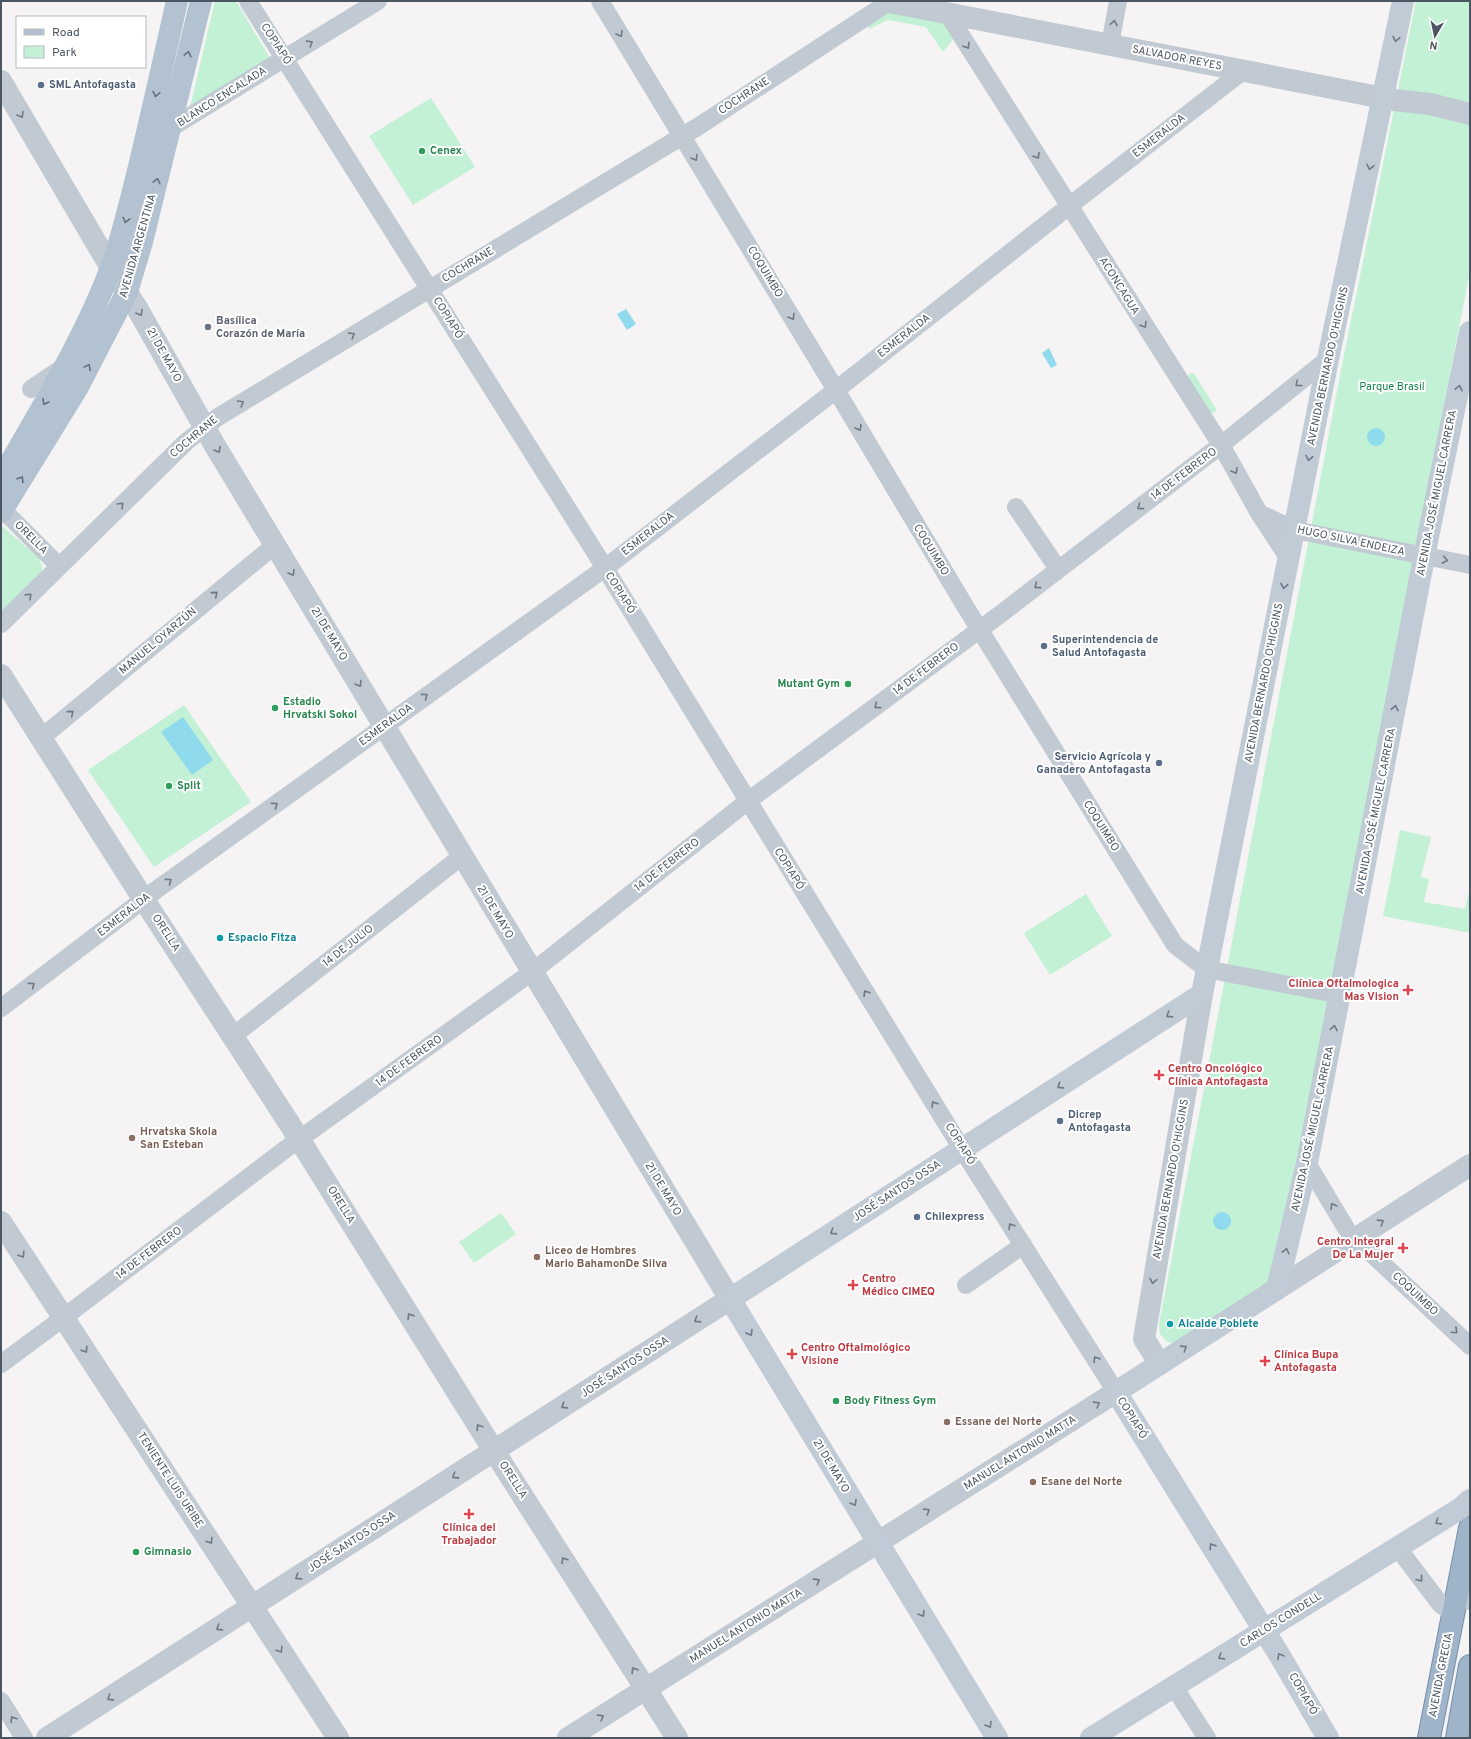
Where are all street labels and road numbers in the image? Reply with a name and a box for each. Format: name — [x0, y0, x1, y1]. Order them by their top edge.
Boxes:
street label: COPIAPÓ — [257, 20, 295, 67]
street label: SALVADOR REYES — [1131, 42, 1223, 74]
street label: BLANCO ENCALADA — [175, 64, 269, 130]
street label: COCHRANE — [716, 74, 772, 118]
street label: ESMERALDA — [1130, 111, 1188, 161]
street label: AVENIDA ARGENTINA — [116, 192, 160, 300]
street label: COCHRANE — [439, 244, 497, 286]
street label: COQUIMBO — [744, 244, 786, 300]
street label: ACONCAGUA — [1096, 254, 1142, 318]
street label: AVENIDA BERNARDO O'HIGGINS — [1304, 285, 1352, 447]
street label: COPIAPÓ — [430, 294, 467, 342]
street label: ESMERALDA — [875, 311, 933, 361]
street label: 21 DE MAYO — [143, 325, 185, 385]
street label: AVENIDA JOSÉ MIGUEL CARRERA — [1413, 408, 1460, 577]
street label: COCHRANE — [167, 413, 221, 461]
street label: 14 DE FEBRERO — [1148, 445, 1220, 503]
street label: ESMERALDA — [619, 509, 677, 559]
street label: ORELLA — [11, 518, 51, 558]
street label: COQUIMBO — [910, 522, 952, 578]
street label: HUGO SILVA ENDEIZA — [1296, 523, 1406, 559]
street label: COPIAPÓ — [602, 569, 639, 617]
street label: AVENIDA BERNARDO O'HIGGINS — [1242, 602, 1286, 764]
street label: MANUEL OYARZÚN — [116, 604, 200, 677]
street label: 21 DE MAYO — [308, 605, 350, 663]
street label: 14 DE FEBRERO — [890, 640, 962, 698]
street label: ESMERALDA — [356, 701, 416, 749]
street label: AVENIDA JOSÉ MIGUEL CARRERA — [1352, 726, 1399, 895]
street label: COQUIMBO — [1080, 798, 1122, 854]
street label: 14 DE FEBRERO — [632, 835, 702, 895]
street label: COPIAPÓ — [771, 845, 808, 893]
street label: 21 DE MAYO — [474, 883, 516, 941]
street label: ESMERALDA — [95, 890, 153, 940]
street label: ORELLA — [149, 912, 183, 954]
street label: 14 DE JULIO — [320, 922, 376, 970]
street label: 14 DE FEBRERO — [373, 1032, 445, 1090]
street label: AVENIDA JOSÉ MIGUEL CARRERA — [1288, 1045, 1337, 1213]
street label: AVENIDA BERNARDO O'HIGGINS — [1150, 1098, 1192, 1260]
street label: COPIAPÓ — [942, 1120, 979, 1168]
street label: JOSÉ SANTOS OSSA — [850, 1156, 944, 1225]
street label: 21 DE MAYO — [642, 1160, 684, 1218]
street label: ORELLA — [324, 1184, 358, 1226]
street label: 14 DE FEBRERO — [113, 1224, 185, 1282]
street label: COQUIMBO — [1389, 1269, 1441, 1319]
street label: JOSÉ SANTOS OSSA — [578, 1332, 672, 1401]
street label: COPIAPÓ — [1114, 1394, 1151, 1442]
street label: MANUEL ANTONIO MATTA — [961, 1413, 1079, 1493]
street label: TENIENTE LUIS URIBE — [134, 1430, 206, 1530]
street label: 21 DE MAYO — [810, 1437, 852, 1495]
street label: ORELLA — [496, 1459, 530, 1501]
street label: JOSÉ SANTOS OSSA — [305, 1507, 399, 1576]
street label: MANUEL ANTONIO MATTA — [687, 1586, 805, 1666]
street label: CARLOS CONDELL — [1238, 1589, 1324, 1651]
street label: AVENIDA GRECIA — [1426, 1632, 1456, 1718]
street label: COPIAPÓ — [1285, 1670, 1322, 1718]

